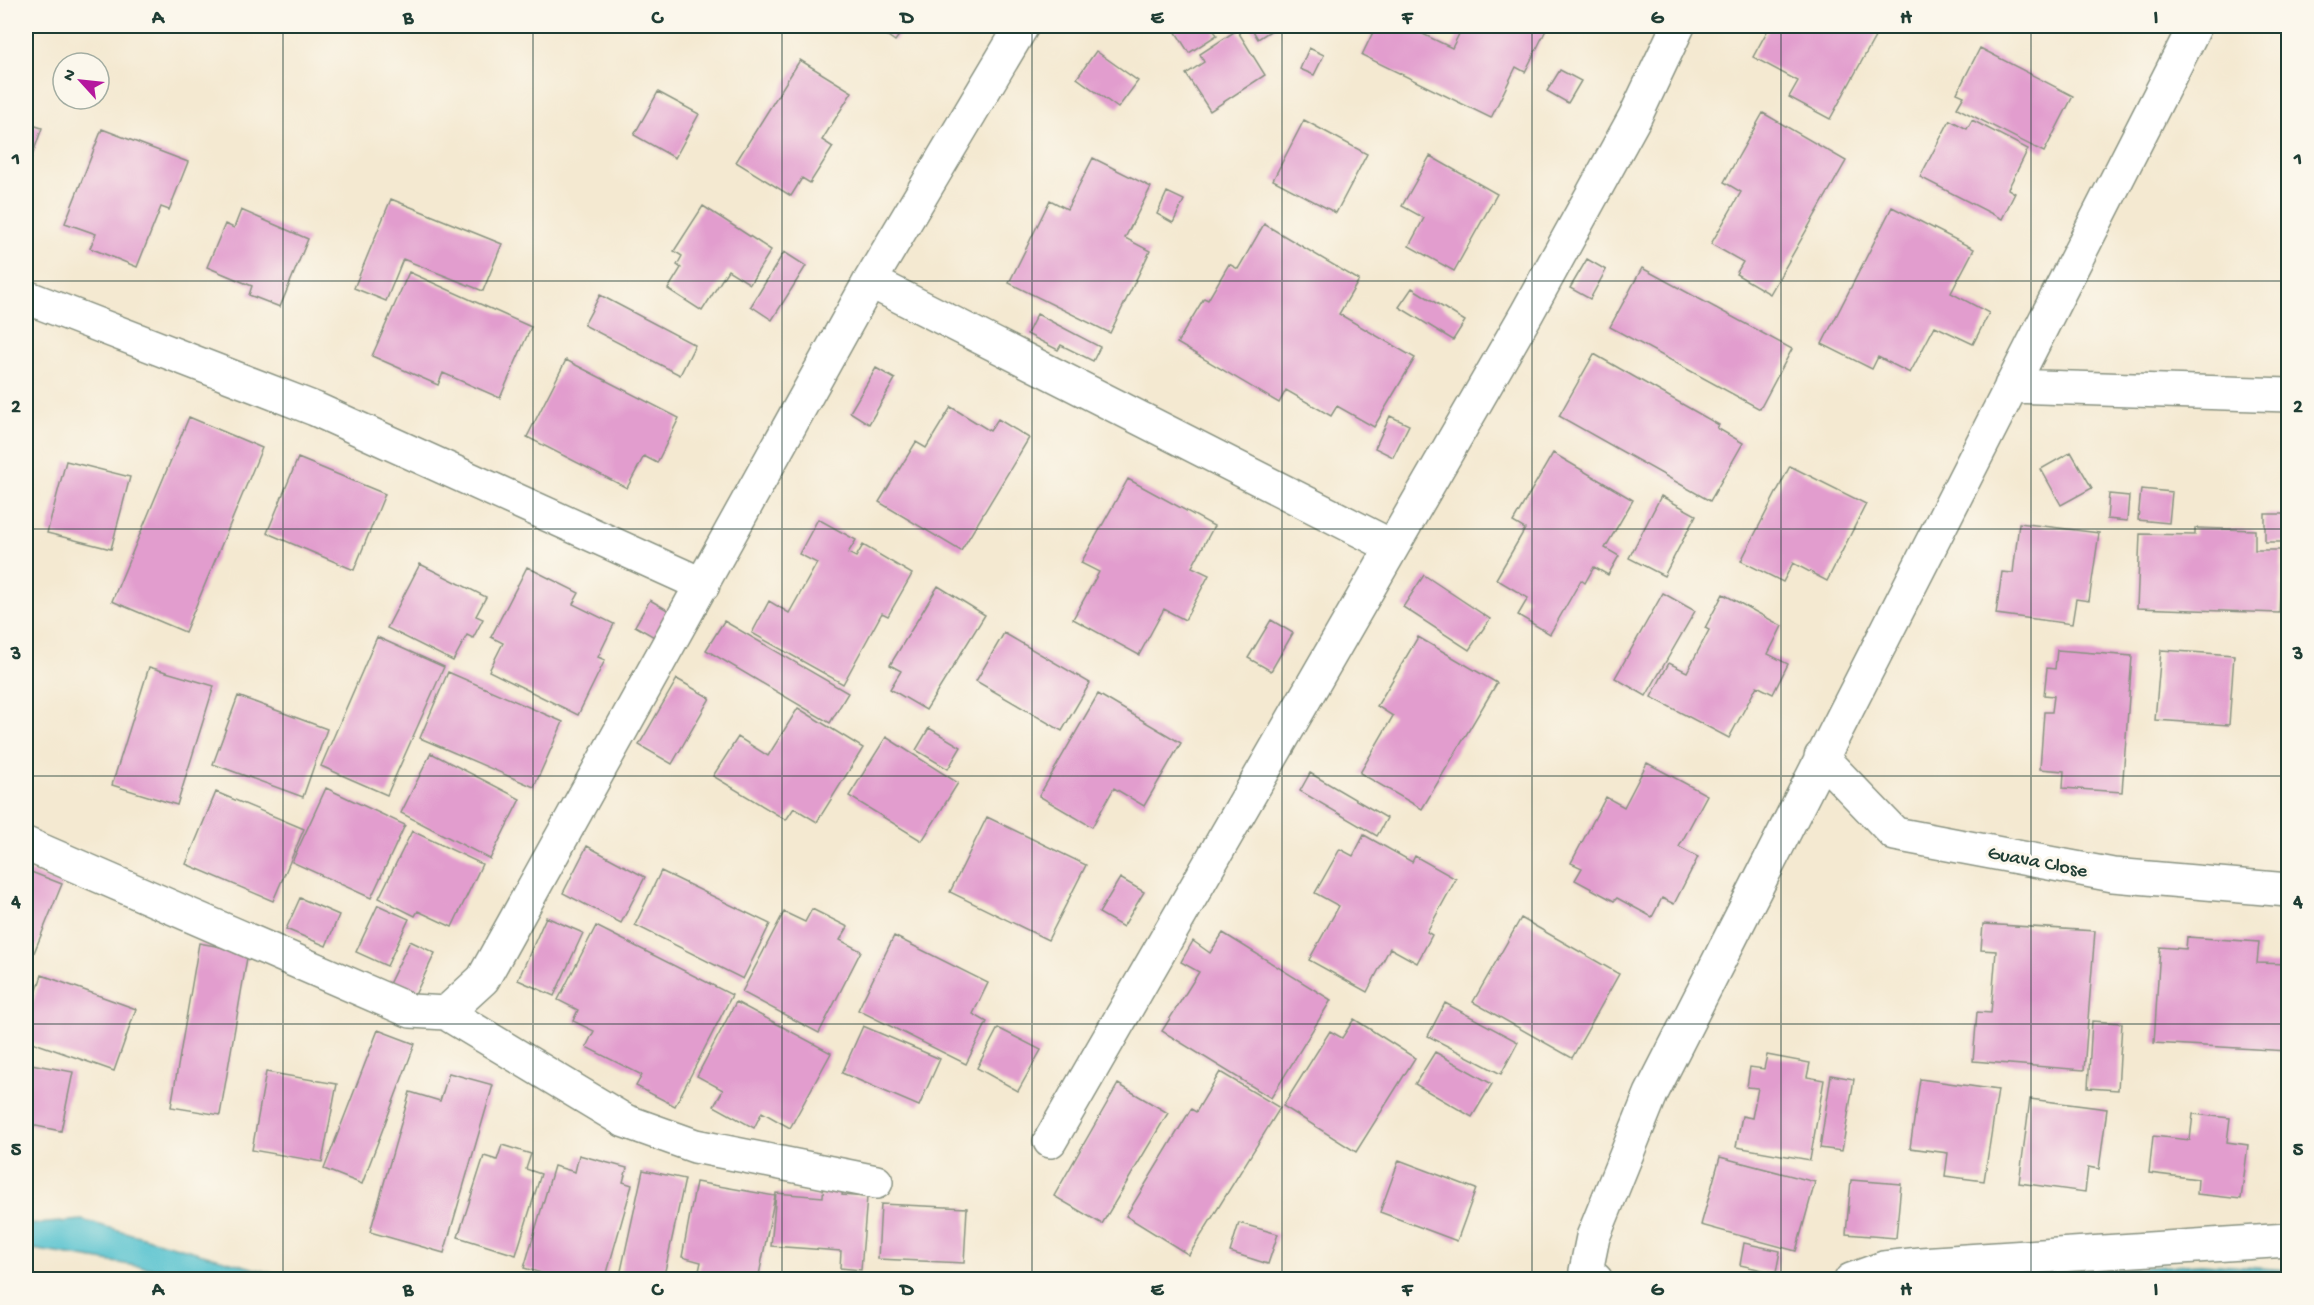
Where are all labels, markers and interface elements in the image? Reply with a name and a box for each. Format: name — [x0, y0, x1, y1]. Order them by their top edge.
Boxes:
text: A — [151, 8, 166, 31]
text: B — [402, 8, 414, 31]
text: C — [651, 8, 665, 31]
text: D — [898, 8, 914, 31]
text: E — [1151, 8, 1165, 31]
text: F — [1401, 8, 1414, 31]
text: G — [1651, 8, 1665, 31]
text: H — [1900, 8, 1912, 31]
text: I — [2154, 8, 2159, 31]
north arrow — [51, 51, 111, 111]
text: N — [60, 66, 82, 85]
text: 1 — [11, 149, 20, 172]
text: 1 — [2293, 149, 2302, 172]
text: 2 — [11, 397, 21, 420]
text: 2 — [2293, 397, 2303, 420]
text: 3 — [10, 644, 21, 667]
text: 3 — [2292, 644, 2303, 667]
street label: Guava Close — [1986, 843, 2090, 884]
text: 4 — [10, 892, 21, 915]
text: 4 — [2292, 892, 2303, 915]
text: 5 — [11, 1140, 22, 1163]
text: 5 — [2293, 1140, 2304, 1163]
text: A — [151, 1280, 166, 1303]
text: B — [402, 1280, 414, 1303]
text: C — [651, 1280, 665, 1303]
text: D — [898, 1280, 914, 1303]
text: E — [1151, 1280, 1165, 1303]
text: F — [1401, 1280, 1414, 1303]
text: G — [1651, 1280, 1665, 1303]
text: H — [1900, 1280, 1912, 1303]
text: I — [2154, 1280, 2159, 1303]

